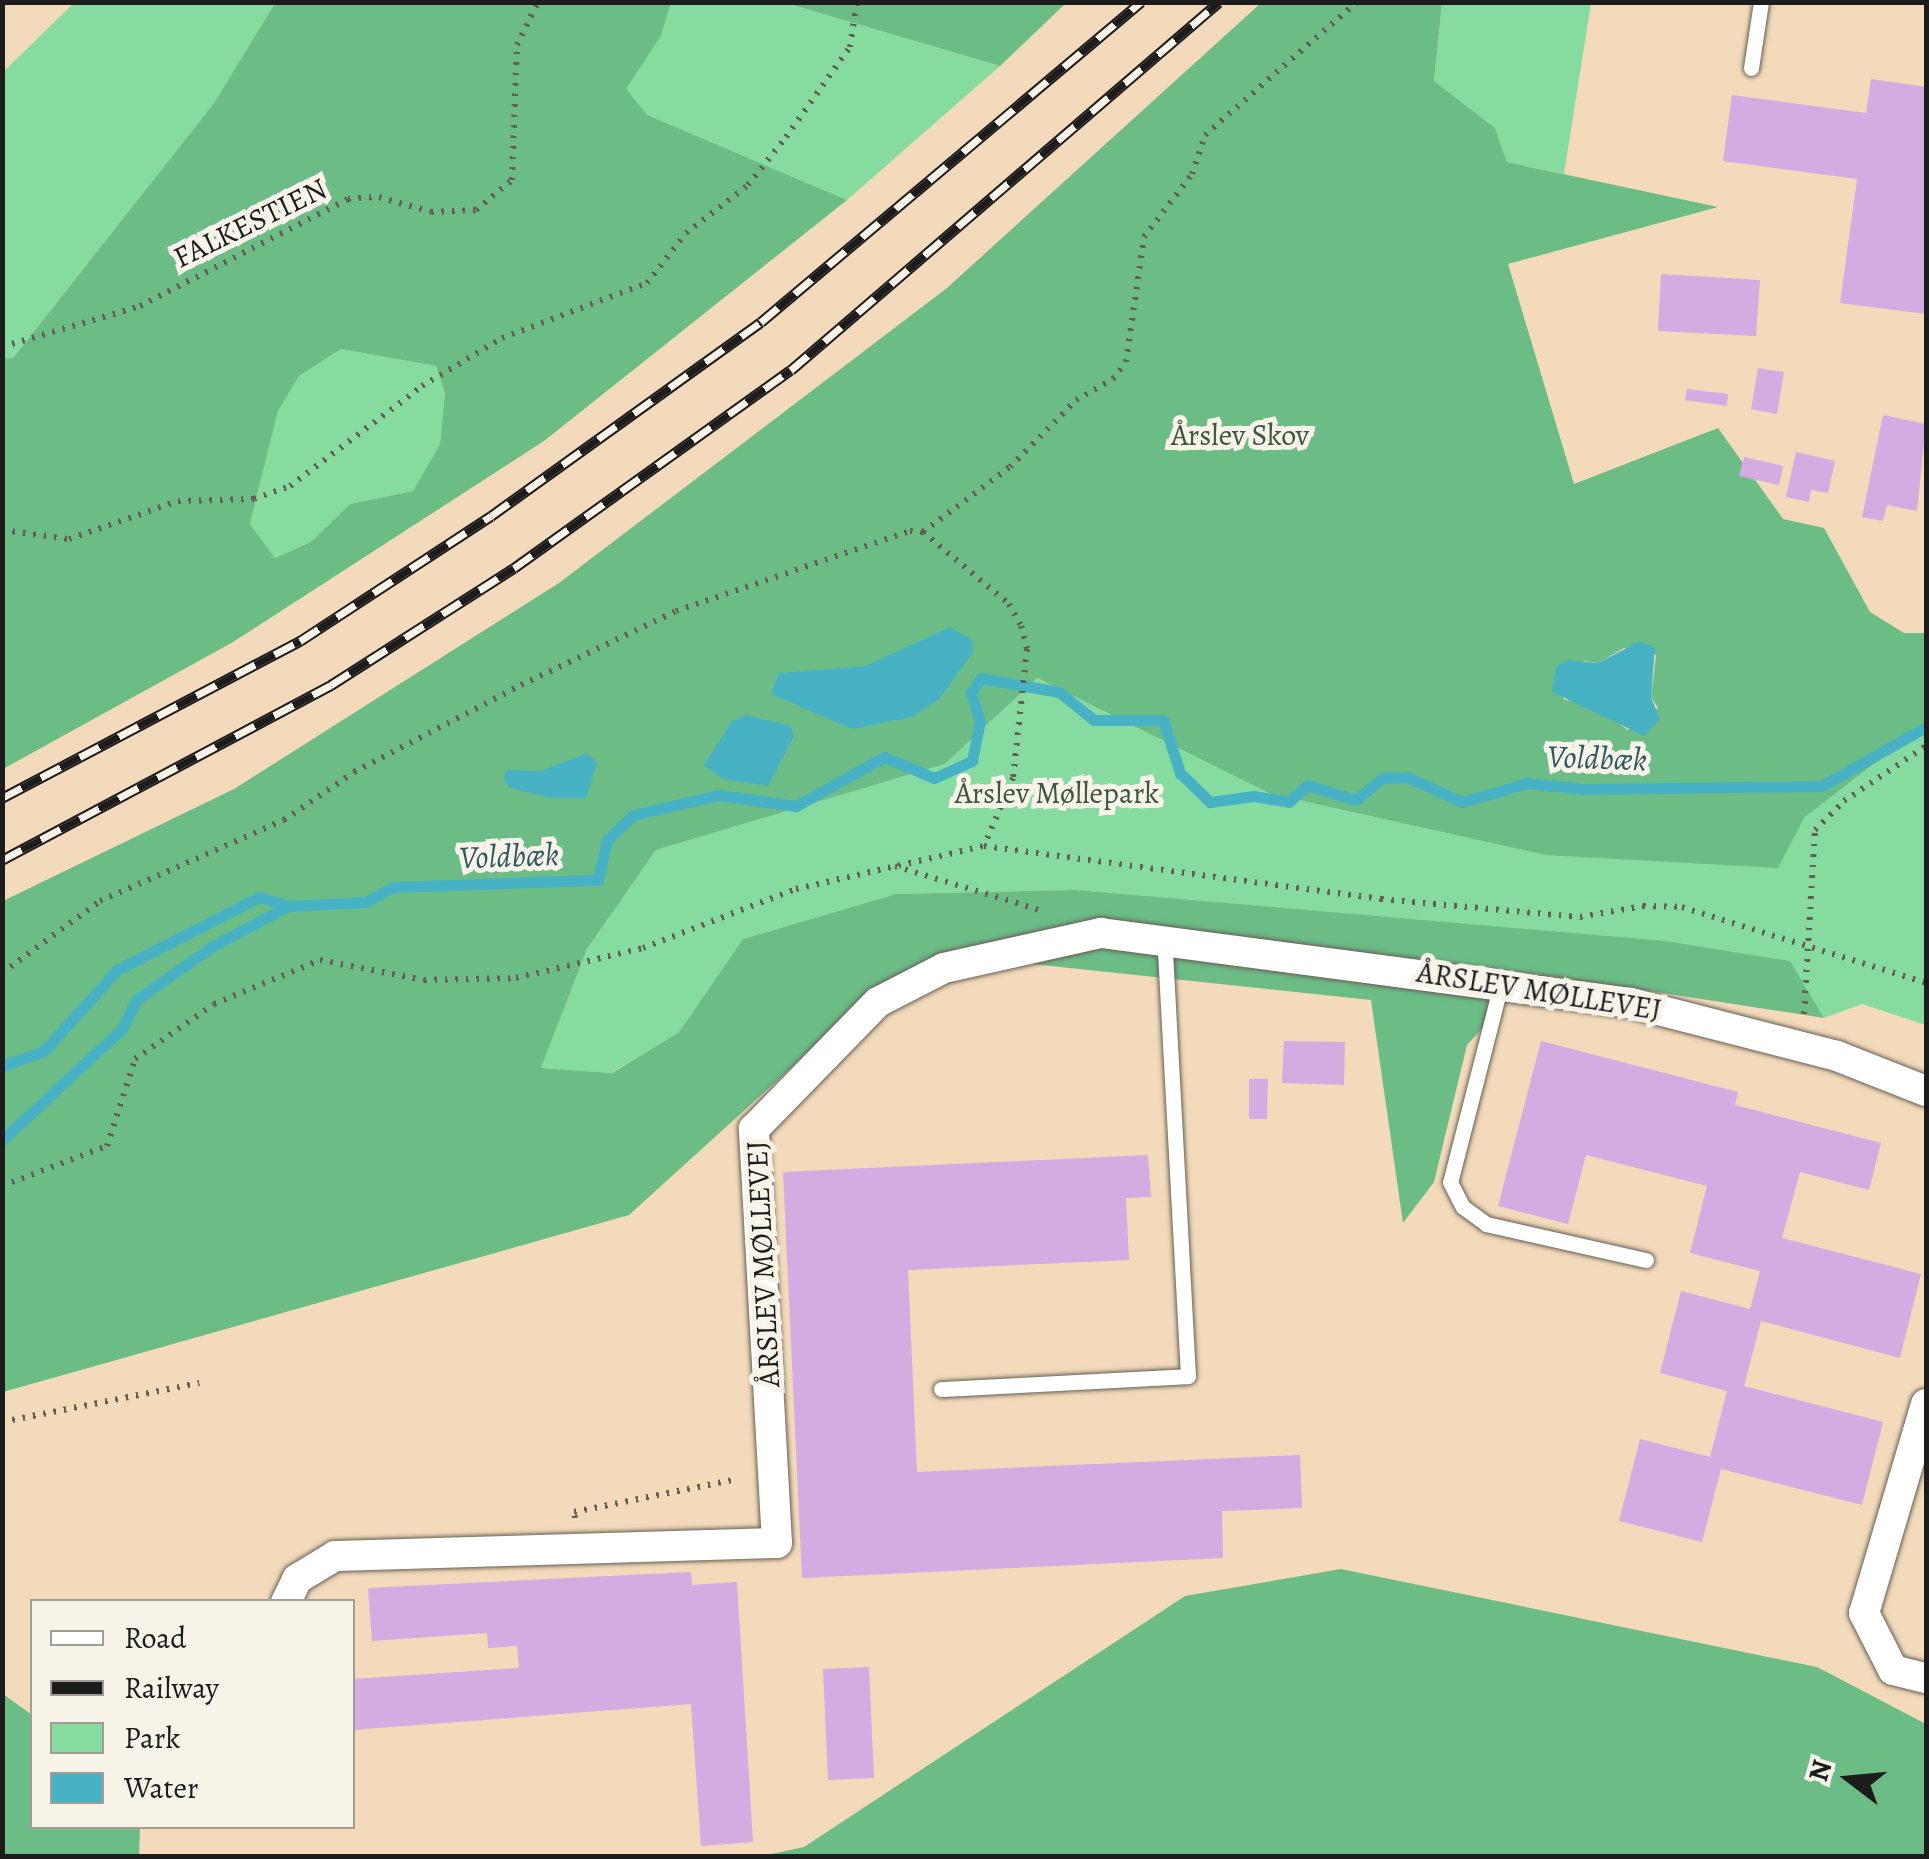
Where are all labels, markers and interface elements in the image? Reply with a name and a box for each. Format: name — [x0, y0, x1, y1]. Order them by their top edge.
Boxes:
street label: FALKESTIEN — [168, 170, 332, 276]
park label: Årslev Skov — [1171, 417, 1309, 453]
water label: Voldbæk — [1547, 737, 1647, 779]
park label: Årslev Møllepark — [955, 775, 1159, 811]
water label: Voldbæk — [459, 835, 559, 877]
street label: ÅRSLEV MØLLEVEJ — [1414, 954, 1664, 1028]
street label: ÅRSLEV MØLLEVEJ — [739, 1140, 787, 1388]
legend — [30, 1599, 355, 1829]
text: Road — [124, 1618, 186, 1658]
text: Railway — [124, 1668, 219, 1708]
text: Park — [124, 1718, 180, 1758]
north arrow — [1799, 1729, 1899, 1829]
text: N — [1799, 1756, 1841, 1786]
text: Water — [124, 1768, 198, 1808]

